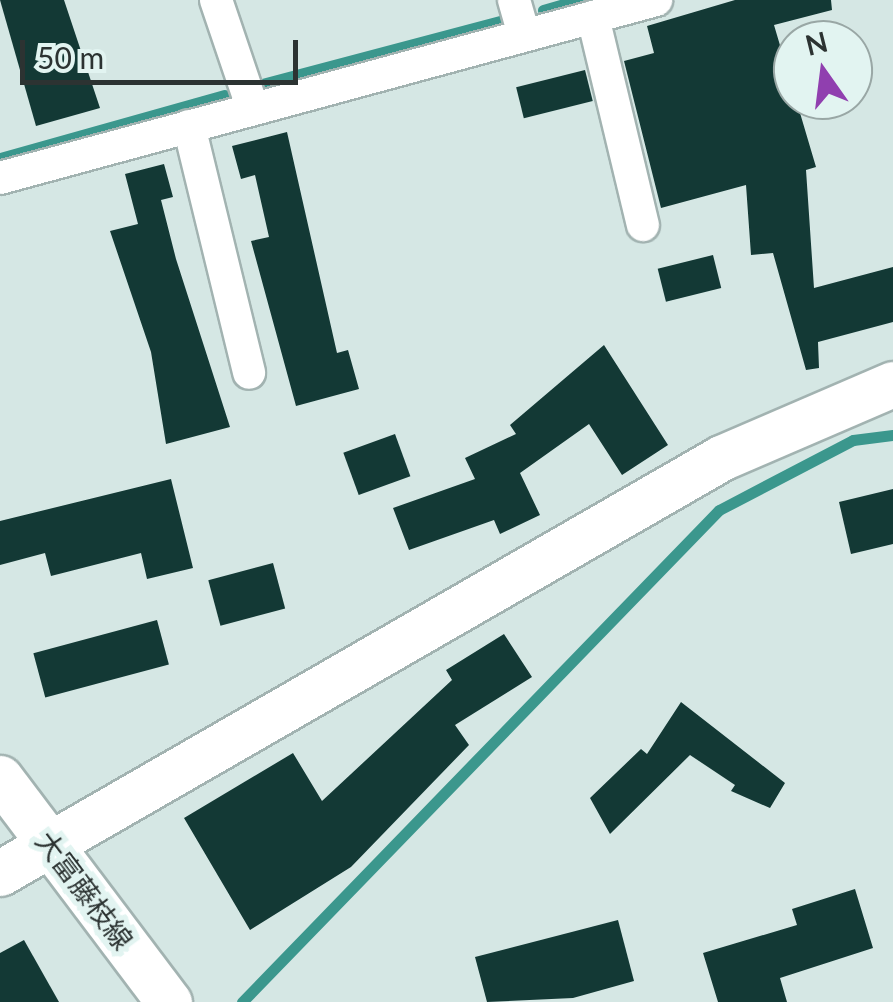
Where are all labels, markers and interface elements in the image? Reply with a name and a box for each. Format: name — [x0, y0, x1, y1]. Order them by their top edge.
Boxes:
scale bar — [25, 20, 302, 82]
north arrow — [773, 20, 873, 120]
text: N — [802, 24, 831, 62]
text: 50 m — [37, 39, 104, 75]
street label: 大富藤枝線 — [29, 824, 141, 956]

